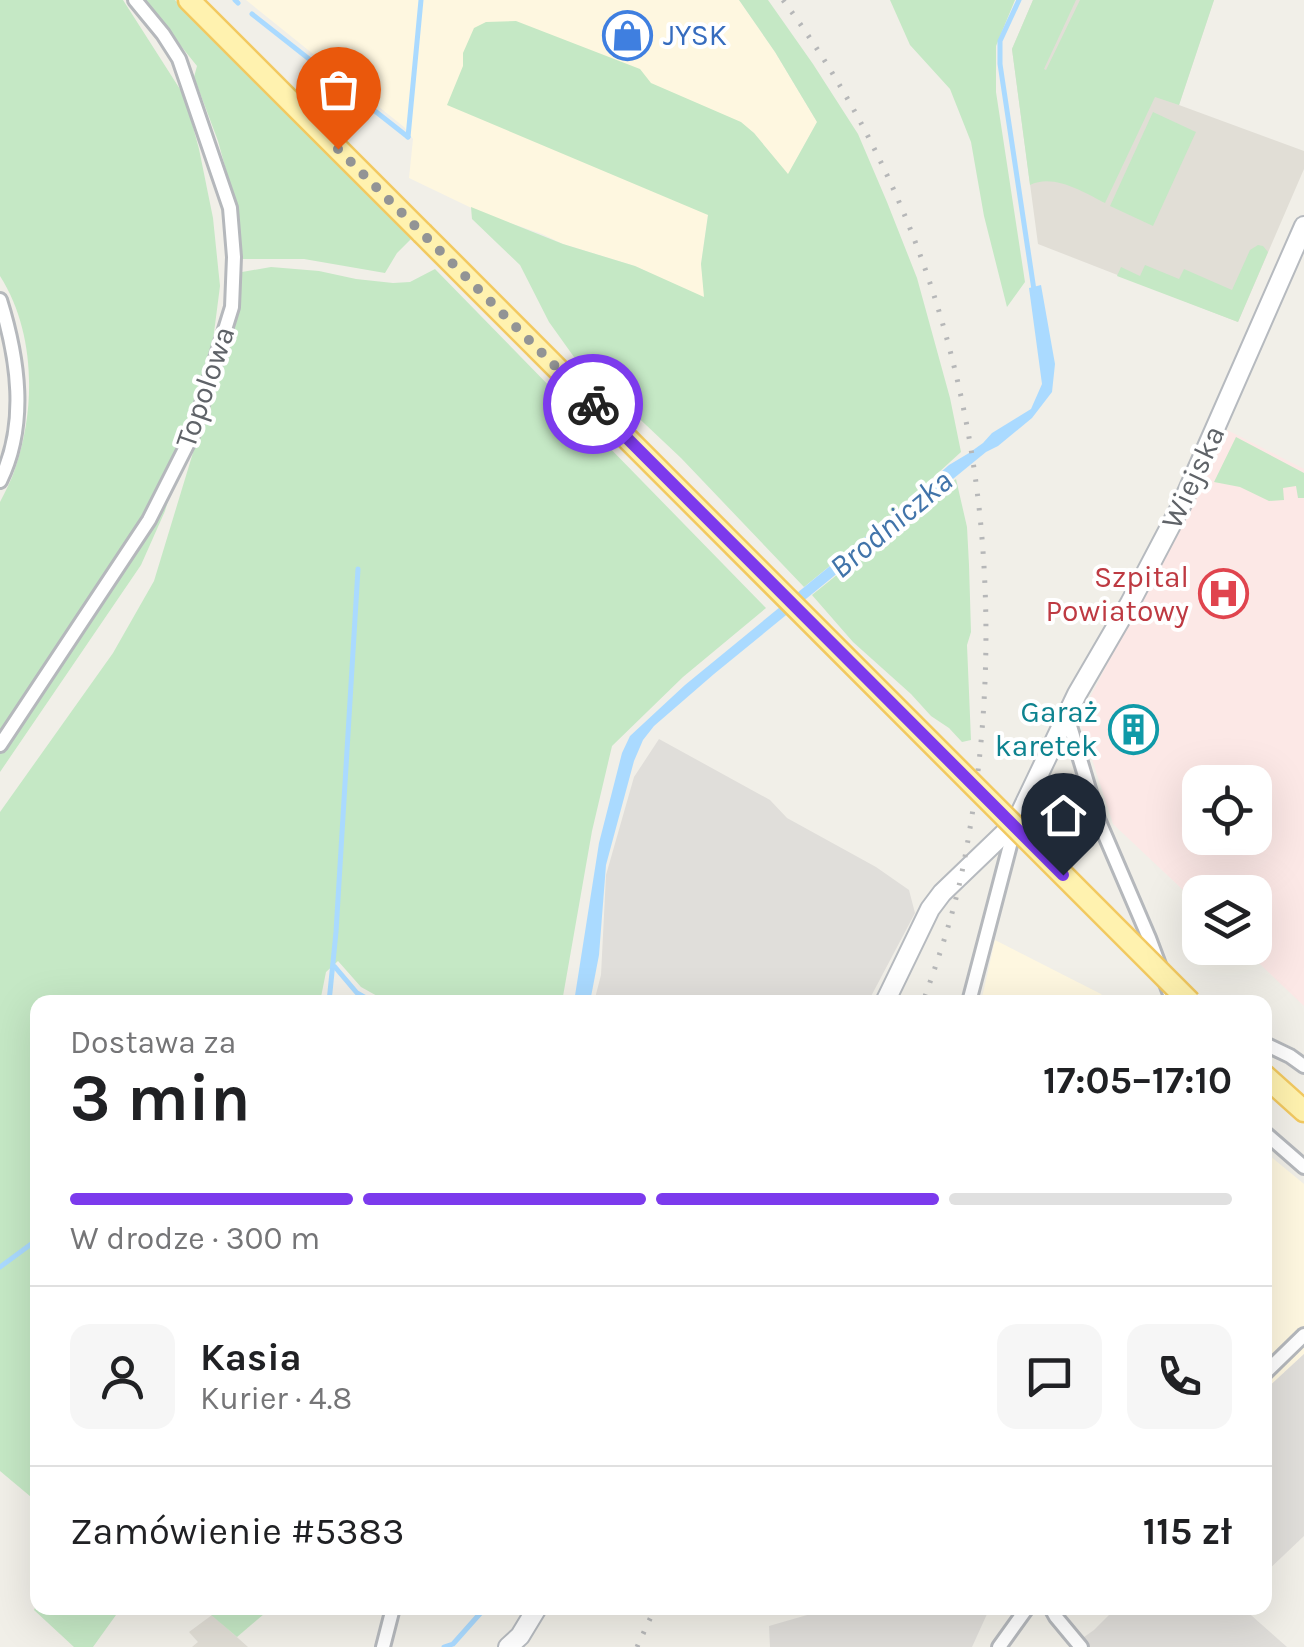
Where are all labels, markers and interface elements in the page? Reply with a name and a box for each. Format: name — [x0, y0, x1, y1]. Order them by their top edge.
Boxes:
shop icon: JYSK — [602, 9, 654, 61]
place label: JYSK — [663, 17, 727, 53]
pin — [296, 47, 381, 150]
icon: bag — [311, 62, 366, 117]
street label: Topolowa — [167, 322, 243, 452]
courier — [543, 354, 643, 454]
icon: bike — [566, 377, 621, 432]
street label: Wiejska — [1153, 420, 1233, 534]
water label: Brodniczka — [822, 462, 960, 586]
place label: Szpital Powiatowy — [1045, 559, 1189, 629]
hospital icon: Szpital Powiatowy — [1198, 568, 1250, 620]
place label: Garaż karetek — [995, 694, 1098, 764]
building icon: Garaż karetek — [1107, 703, 1159, 755]
map controls — [1182, 765, 1272, 965]
button: locate — [1182, 765, 1272, 855]
pin — [1021, 773, 1106, 876]
icon: home — [1036, 788, 1091, 843]
button: layers — [1182, 875, 1272, 965]
text: Dostawa za — [70, 1024, 236, 1061]
text: 17:05–17:10 — [1043, 1058, 1232, 1103]
text: 3 min — [70, 1060, 250, 1136]
text: W drodze · 300 m — [70, 1220, 320, 1257]
button: person — [70, 1324, 175, 1429]
button: chat — [997, 1324, 1102, 1429]
button: phone — [1127, 1324, 1232, 1429]
text: Kasia — [200, 1335, 302, 1380]
text: Kurier · 4.8 — [200, 1380, 352, 1417]
text: Zamówienie #5383 — [70, 1509, 404, 1554]
text: 115 zł — [1143, 1509, 1232, 1554]

